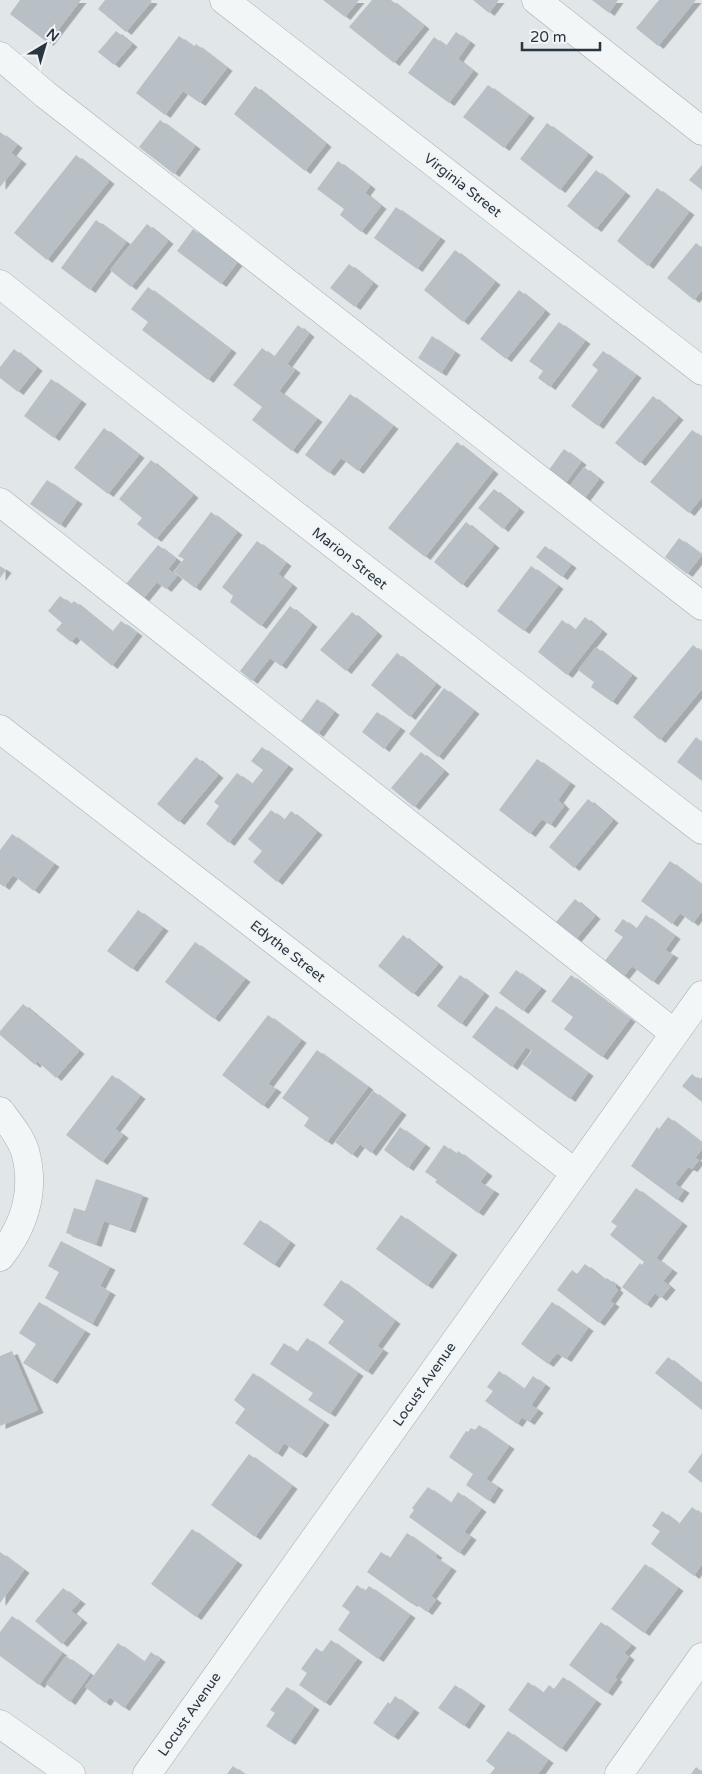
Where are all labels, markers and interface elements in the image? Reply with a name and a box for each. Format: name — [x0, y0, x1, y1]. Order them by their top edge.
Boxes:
north arrow — [20, 20, 70, 70]
scale bar — [522, 20, 600, 52]
text: N — [43, 25, 62, 45]
text: 20 m — [530, 28, 567, 46]
street label: Virginia Street — [420, 150, 505, 221]
street label: Marion Street — [309, 524, 391, 593]
street label: Edythe Street — [247, 917, 329, 986]
street label: Locust Avenue — [389, 1339, 460, 1429]
street label: Locust Avenue — [154, 1669, 225, 1759]

